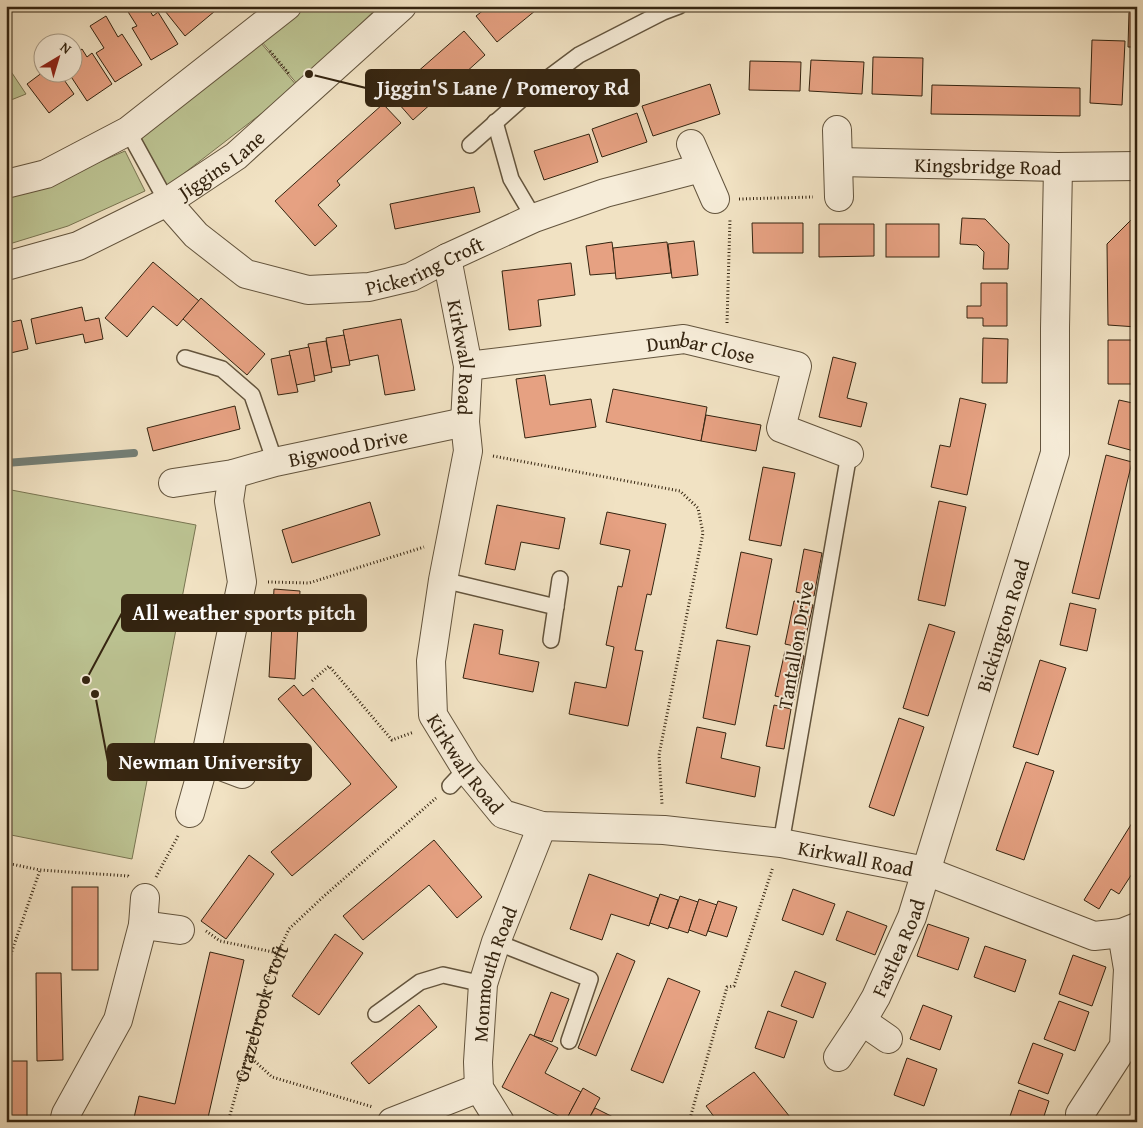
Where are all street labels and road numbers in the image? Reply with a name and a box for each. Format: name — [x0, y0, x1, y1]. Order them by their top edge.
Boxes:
street label: Jiggins Lane — [169, 123, 271, 207]
street label: Kingsbridge Road — [914, 149, 1062, 182]
street label: Pickering Croft — [362, 229, 488, 302]
street label: Kirkwall Road — [441, 297, 483, 416]
street label: Dunbar Close — [644, 324, 758, 370]
street label: Bigwood Drive — [286, 420, 410, 473]
street label: Bickington Road — [968, 555, 1036, 695]
street label: Tantallon Drive — [769, 579, 821, 711]
street label: Kirkwall Road — [421, 707, 511, 820]
street label: Kirkwall Road — [796, 832, 916, 883]
street label: Fastlea Road — [864, 895, 931, 1001]
street label: Monmouth Road — [465, 901, 524, 1043]
street label: Grazebrook Croft — [225, 939, 295, 1085]

